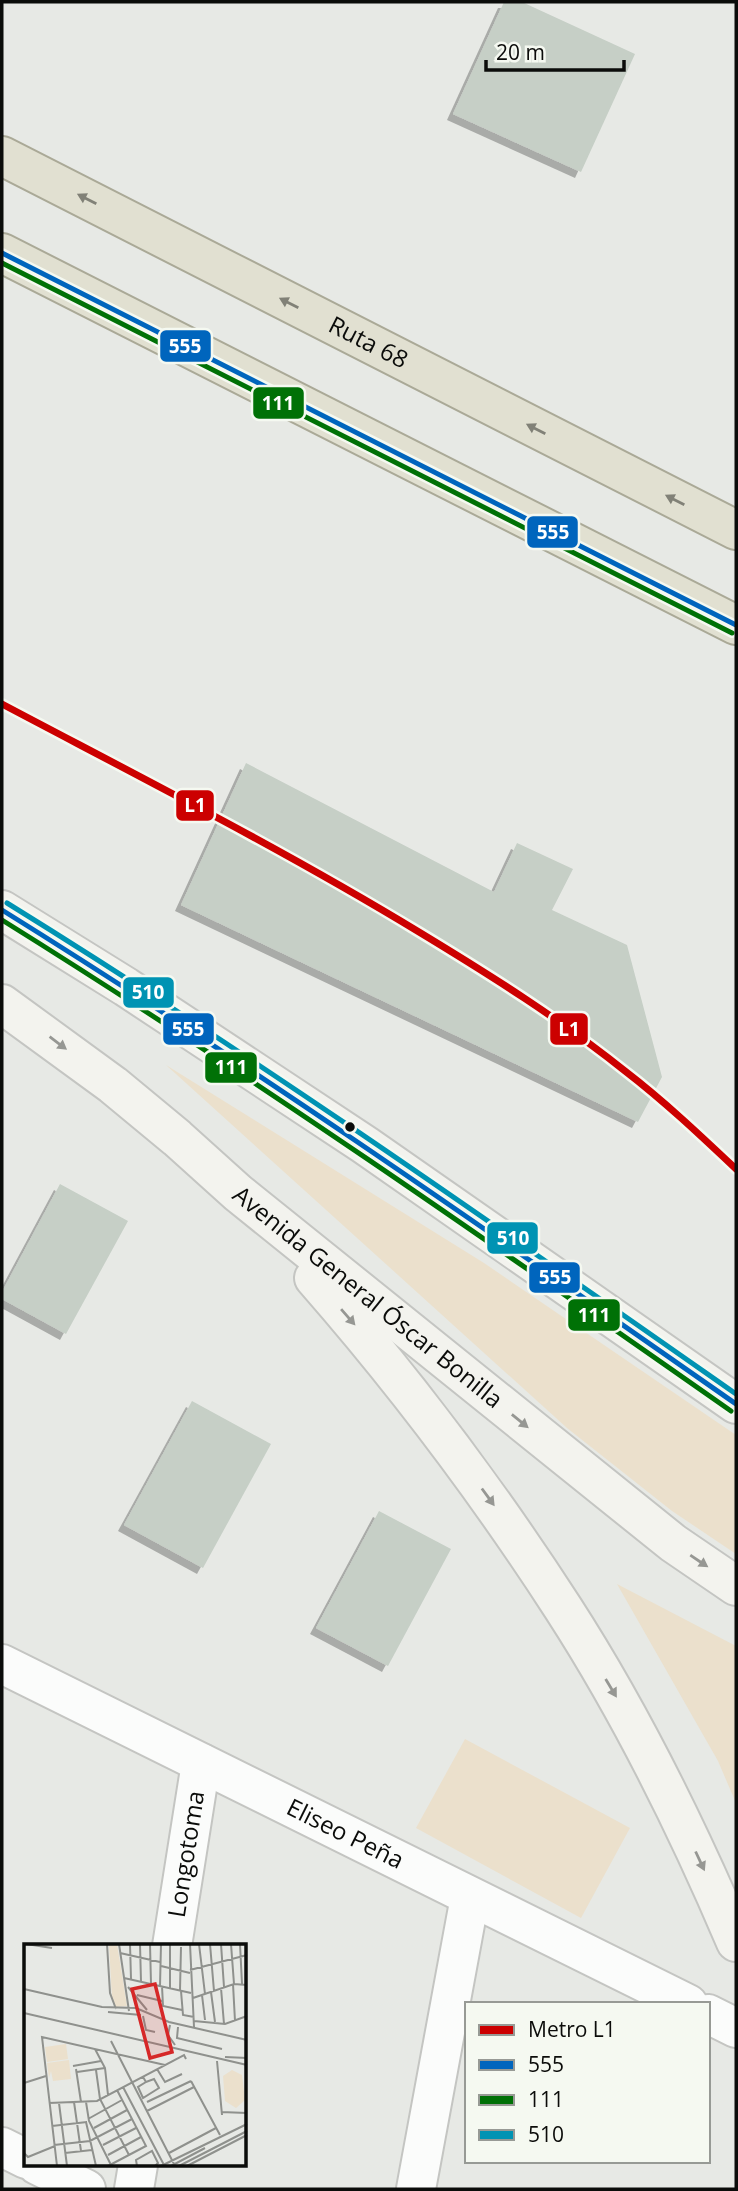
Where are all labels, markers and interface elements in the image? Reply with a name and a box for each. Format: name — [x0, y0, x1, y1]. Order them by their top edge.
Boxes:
scale bar — [486, 28, 624, 72]
text: 20 m — [496, 38, 545, 66]
one-way arrow — [77, 194, 97, 205]
one-way arrow — [279, 297, 299, 308]
street label: Ruta 68 — [323, 307, 414, 375]
line badge: 555 — [159, 329, 212, 363]
text: 555 — [169, 333, 201, 359]
line badge: 111 — [252, 386, 305, 420]
text: 111 — [262, 390, 294, 416]
one-way arrow — [526, 423, 546, 434]
one-way arrow — [665, 494, 685, 505]
line badge: 555 — [526, 515, 579, 549]
text: 555 — [537, 519, 569, 545]
line badge: L1 — [175, 789, 215, 822]
text: L1 — [184, 792, 206, 818]
line badge: 510 — [122, 976, 175, 1009]
text: 510 — [132, 979, 164, 1005]
line badge: 555 — [162, 1012, 215, 1046]
line badge: L1 — [549, 1012, 589, 1046]
text: 555 — [172, 1016, 204, 1042]
text: L1 — [558, 1016, 580, 1042]
one-way arrow — [48, 1035, 66, 1050]
line badge: 111 — [204, 1051, 258, 1084]
text: 111 — [215, 1054, 247, 1080]
unlabelled marker — [343, 1120, 357, 1134]
street label: Avenida General Óscar Bonilla — [227, 1177, 510, 1415]
line badge: 510 — [486, 1221, 539, 1255]
text: 510 — [497, 1225, 529, 1251]
line badge: 555 — [528, 1261, 581, 1294]
text: 555 — [539, 1264, 571, 1290]
line badge: 111 — [567, 1298, 621, 1332]
text: 111 — [578, 1302, 610, 1328]
one-way arrow — [340, 1309, 356, 1326]
one-way arrow — [510, 1413, 528, 1428]
one-way arrow — [481, 1488, 495, 1506]
one-way arrow — [690, 1554, 708, 1568]
one-way arrow — [605, 1679, 617, 1698]
street label: Longotoma — [159, 1788, 211, 1920]
street label: Eliseo Peña — [282, 1790, 410, 1876]
one-way arrow — [694, 1851, 706, 1871]
inset map — [24, 1944, 247, 2166]
legend — [465, 2002, 710, 2163]
text: Metro L1 — [528, 2015, 616, 2043]
text: 555 — [528, 2050, 564, 2078]
text: 111 — [528, 2085, 564, 2113]
text: 510 — [528, 2120, 564, 2148]

